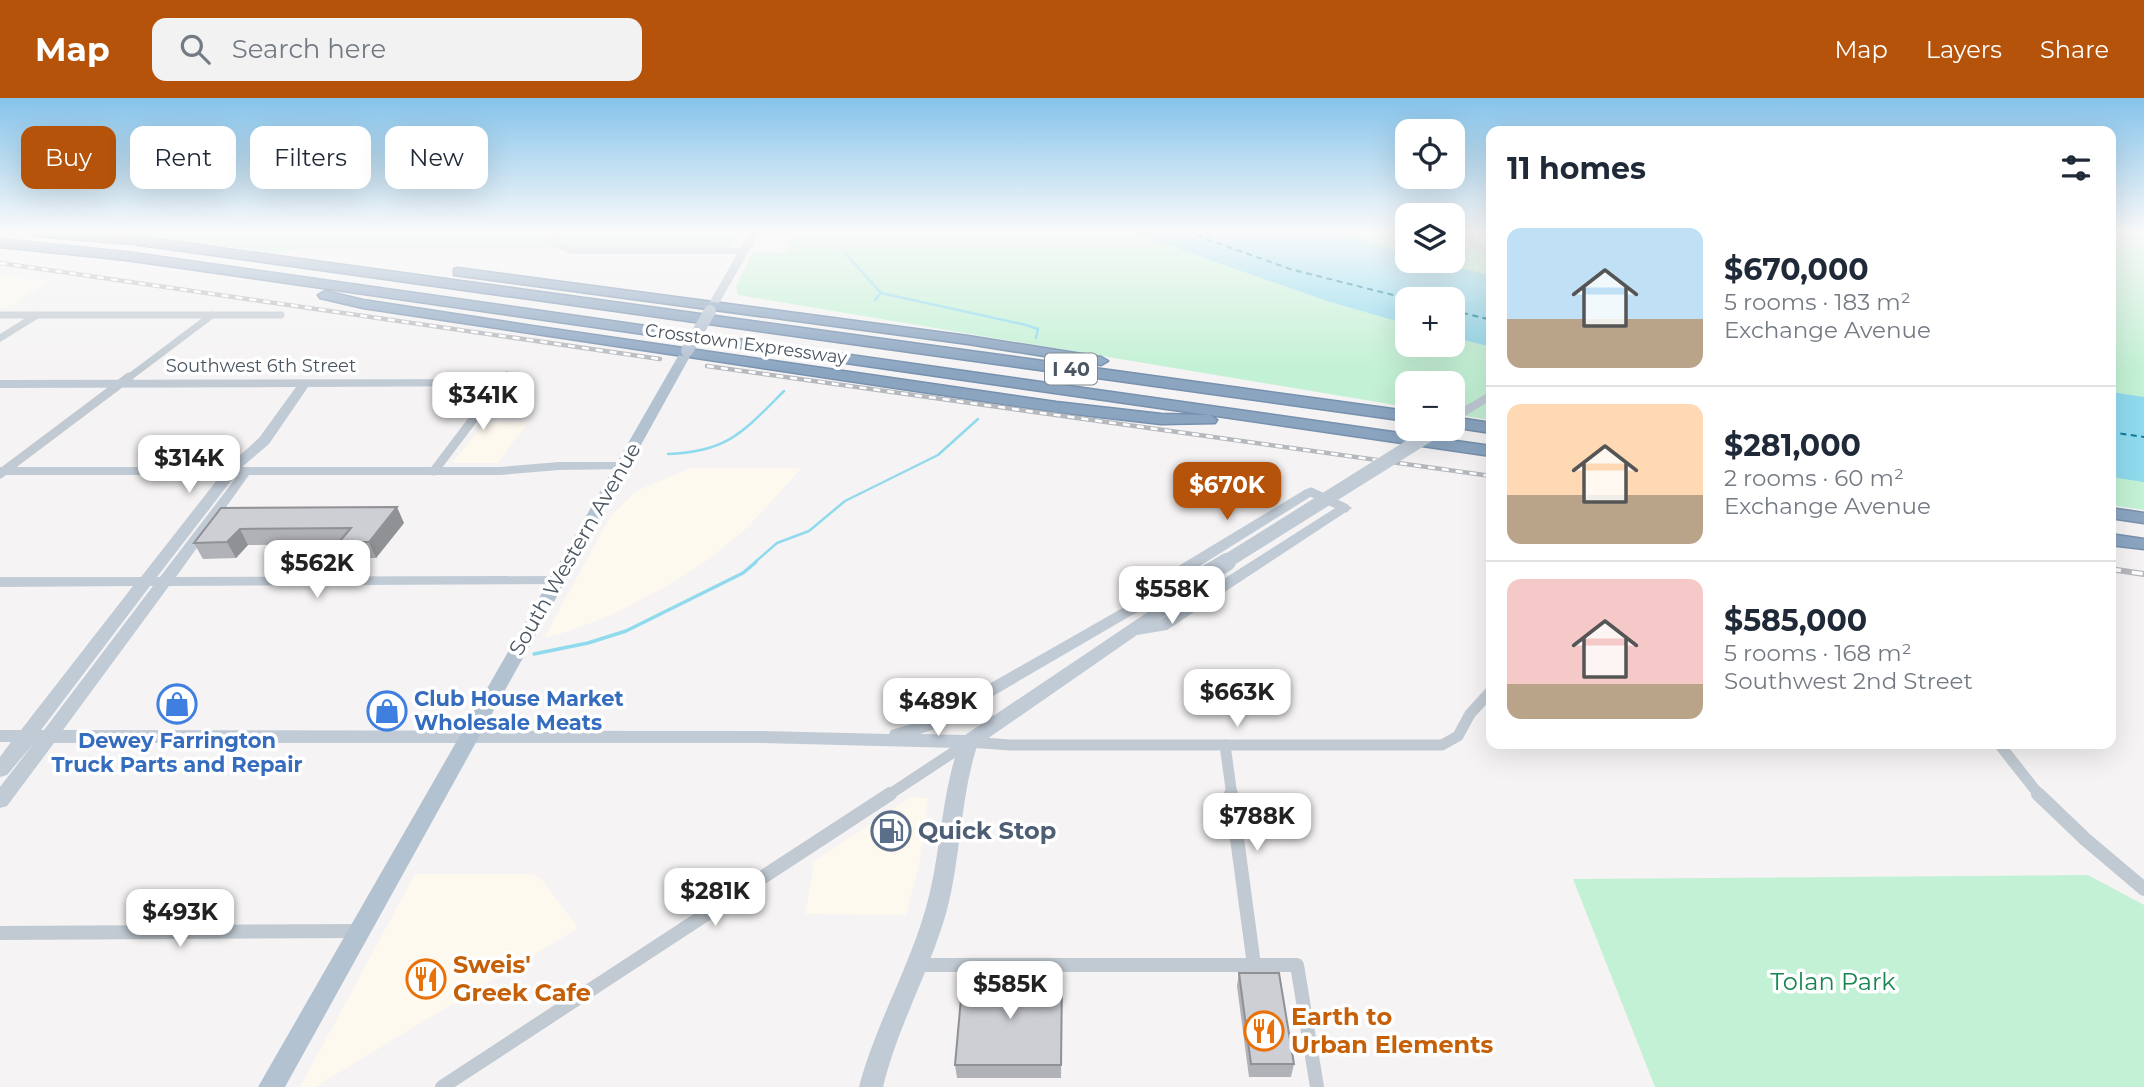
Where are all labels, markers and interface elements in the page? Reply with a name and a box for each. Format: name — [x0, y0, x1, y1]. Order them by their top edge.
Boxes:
search box — [152, 18, 642, 81]
text: Map — [35, 29, 110, 69]
icon: search — [176, 30, 214, 68]
text: Search here — [232, 33, 386, 65]
text: Map — [1834, 35, 1888, 64]
text: Layers — [1926, 35, 2002, 64]
text: Share — [2040, 35, 2109, 64]
map controls — [1395, 119, 1465, 441]
button: locate — [1395, 119, 1465, 189]
chip: Buy — [21, 126, 116, 189]
chip: Rent — [130, 126, 236, 189]
chip: Filters — [250, 126, 371, 189]
chip: New — [385, 126, 488, 189]
icon: filters — [2057, 149, 2095, 187]
text: 11 homes — [1507, 150, 1646, 187]
button: layers — [1395, 203, 1465, 273]
text: $670,000 — [1724, 251, 1869, 288]
icon: home — [1563, 256, 1647, 340]
button: + — [1395, 287, 1465, 357]
text: 5 rooms · 183 m² — [1724, 288, 1911, 316]
text: Exchange Avenue — [1724, 316, 1931, 344]
street label: Crosstown Expressway — [644, 319, 849, 369]
road number: I 40 — [1045, 354, 1097, 384]
street label: Southwest 6th Street — [166, 355, 356, 377]
button: − — [1395, 371, 1465, 441]
pin: $341K — [434, 372, 532, 432]
text: $341K — [448, 381, 518, 409]
text: $281,000 — [1724, 427, 1861, 464]
icon: home — [1563, 432, 1647, 516]
pin: $314K — [140, 436, 238, 495]
street label: South Western Avenue — [503, 438, 646, 660]
text: $314K — [154, 444, 224, 472]
pin: $670K — [1178, 462, 1276, 522]
text: 2 rooms · 60 m² — [1724, 464, 1904, 492]
text: $670K — [1189, 471, 1265, 499]
text: Exchange Avenue — [1724, 492, 1931, 520]
pin: $562K — [268, 540, 366, 600]
text: $562K — [280, 549, 354, 577]
pin: $558K — [1123, 566, 1221, 626]
text: $558K — [1135, 575, 1209, 603]
text: $585,000 — [1724, 602, 1867, 639]
icon: home — [1563, 607, 1647, 691]
text: 5 rooms · 168 m² — [1724, 639, 1912, 667]
text: Southwest 2nd Street — [1724, 667, 1973, 695]
pin: $663K — [1188, 670, 1286, 729]
pin: $489K — [889, 678, 987, 738]
text: $663K — [1200, 678, 1274, 706]
shop icon: Dewey Farrington Truck Parts and Repair — [156, 683, 198, 725]
place label: Club House Market Wholesale Meats — [414, 686, 624, 735]
text: $489K — [899, 687, 977, 715]
shop icon: Club House Market Wholesale Meats — [366, 690, 408, 732]
place label: Dewey Farrington Truck Parts and Repair — [51, 728, 303, 777]
pin: $788K — [1208, 794, 1306, 853]
text: $788K — [1219, 802, 1295, 830]
fuel station icon: Quick Stop — [870, 810, 912, 852]
place label: Quick Stop — [918, 816, 1056, 845]
pin: $281K — [666, 868, 764, 928]
text: $281K — [680, 877, 750, 905]
pin: $493K — [131, 890, 229, 949]
text: $493K — [142, 898, 218, 926]
place label: Sweis' Greek Cafe — [453, 950, 591, 1007]
restaurant icon: Sweis' Greek Cafe — [405, 958, 447, 1000]
pin: $585K — [961, 962, 1059, 1021]
park label: Tolan Park — [1770, 967, 1896, 996]
text: $585K — [973, 970, 1047, 998]
place label: Earth to Urban Elements — [1291, 1002, 1494, 1059]
restaurant icon: Earth to Urban Elements — [1243, 1010, 1285, 1052]

